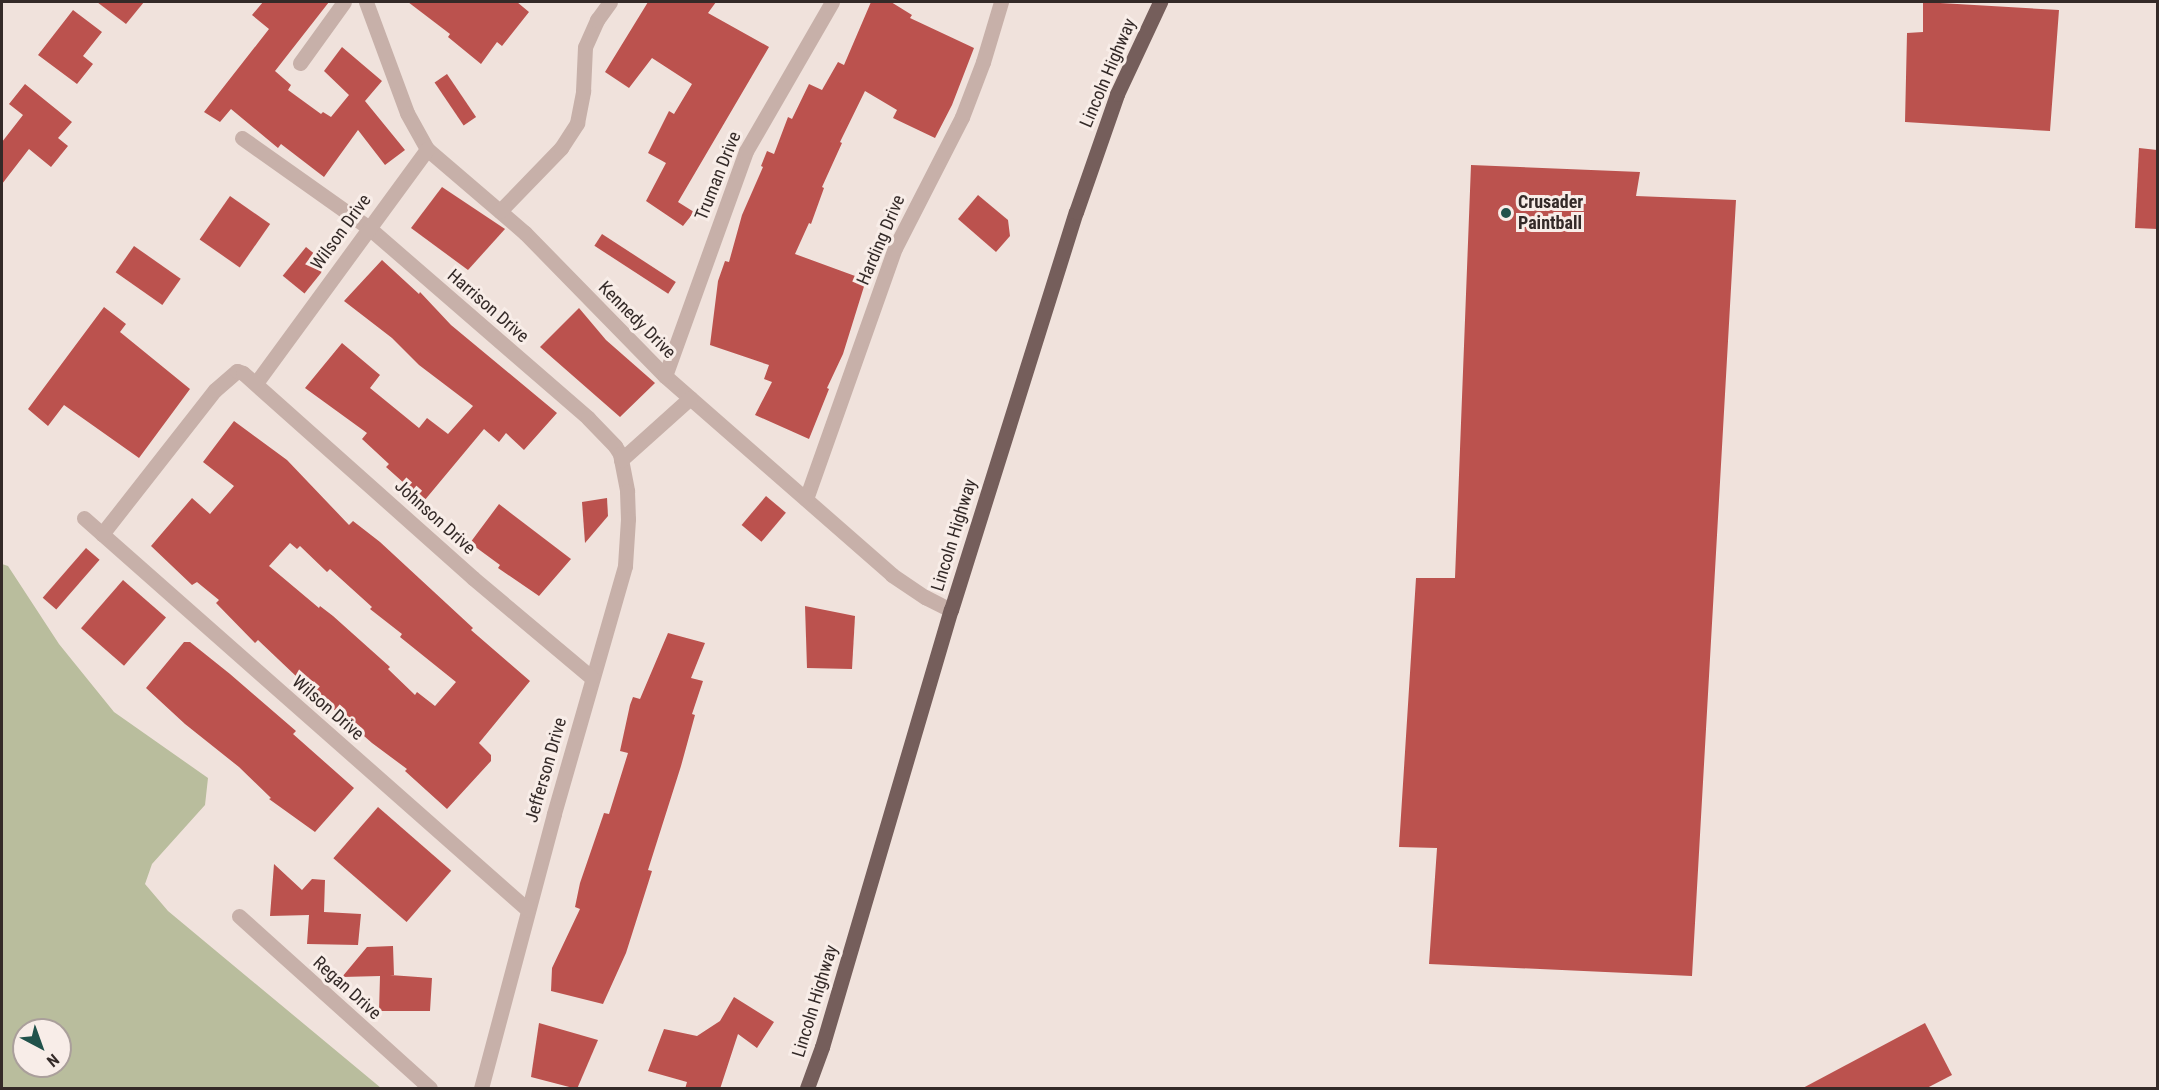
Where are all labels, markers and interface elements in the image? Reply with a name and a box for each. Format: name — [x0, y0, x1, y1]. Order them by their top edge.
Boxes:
street label: Lincoln Highway — [1075, 15, 1141, 131]
street label: Truman Drive — [690, 128, 746, 224]
street label: Wilson Drive — [306, 190, 376, 274]
street label: Harding Drive — [852, 192, 910, 288]
place label: Crusader Paintball — [1518, 192, 1583, 234]
marker: Crusader Paintball — [1499, 206, 1513, 220]
street label: Harrison Drive — [443, 265, 533, 347]
street label: Kennedy Drive — [594, 277, 680, 363]
street label: Johnson Drive — [390, 475, 480, 559]
street label: Lincoln Highway — [927, 476, 981, 594]
street label: Wilson Drive — [288, 671, 368, 745]
street label: Jefferson Drive — [521, 715, 571, 825]
street label: Lincoln Highway — [788, 942, 842, 1060]
street label: Regan Drive — [308, 952, 386, 1024]
north arrow — [12, 1018, 72, 1078]
text: N — [43, 1050, 63, 1071]

